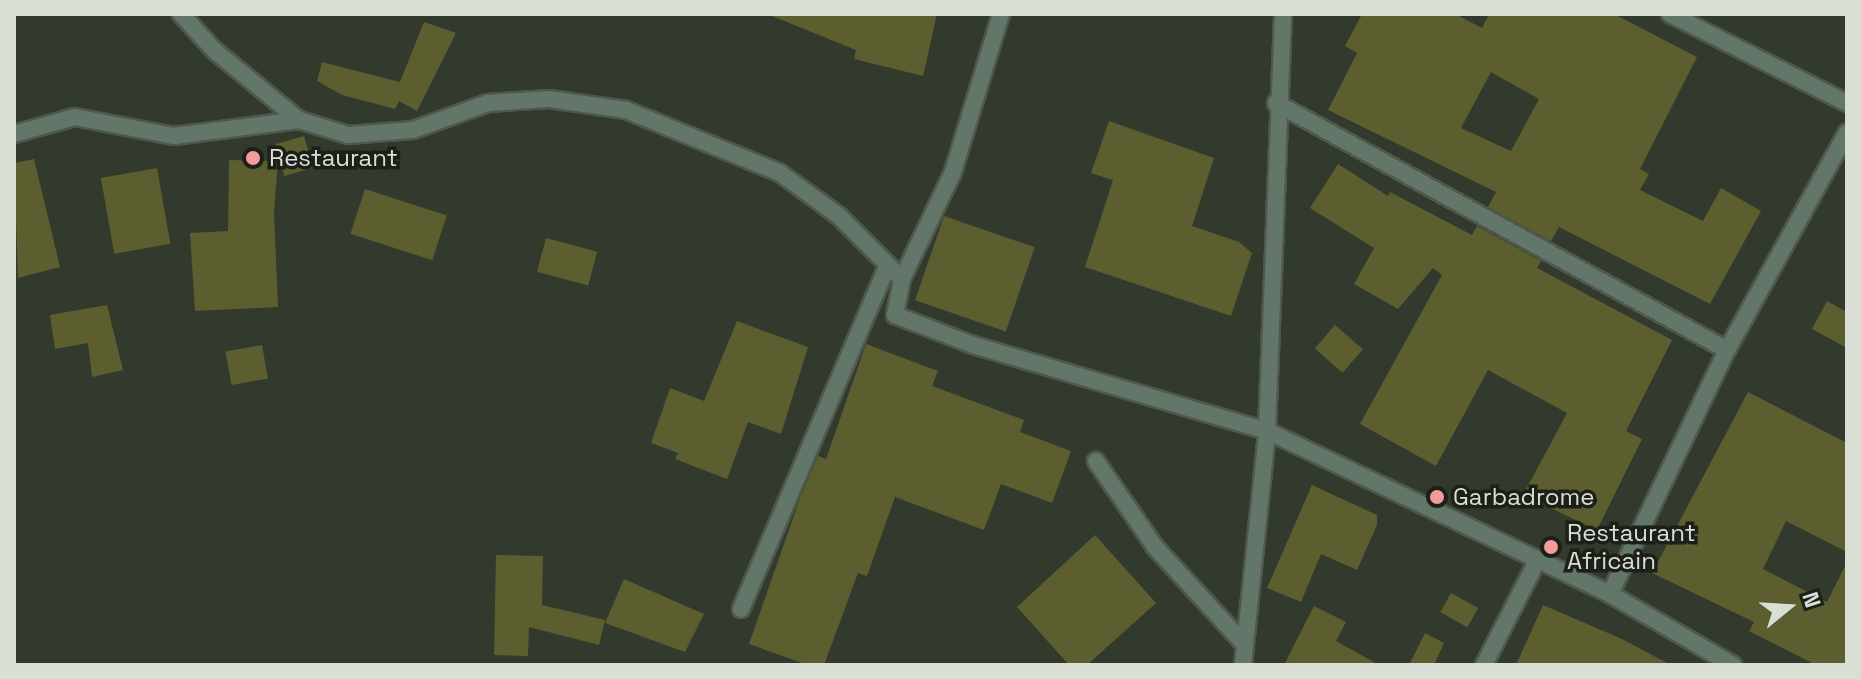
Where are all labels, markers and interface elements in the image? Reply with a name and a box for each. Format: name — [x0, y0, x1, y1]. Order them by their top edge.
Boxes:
place label: Restaurant — [269, 144, 398, 172]
marker: Restaurant — [244, 149, 262, 167]
place label: Garbadrome — [1453, 483, 1594, 511]
marker: Garbadrome — [1428, 488, 1446, 506]
place label: Restaurant Africain — [1567, 519, 1696, 575]
marker: Restaurant Africain — [1542, 538, 1560, 556]
north arrow — [1749, 567, 1829, 647]
text: N — [1796, 588, 1827, 611]

